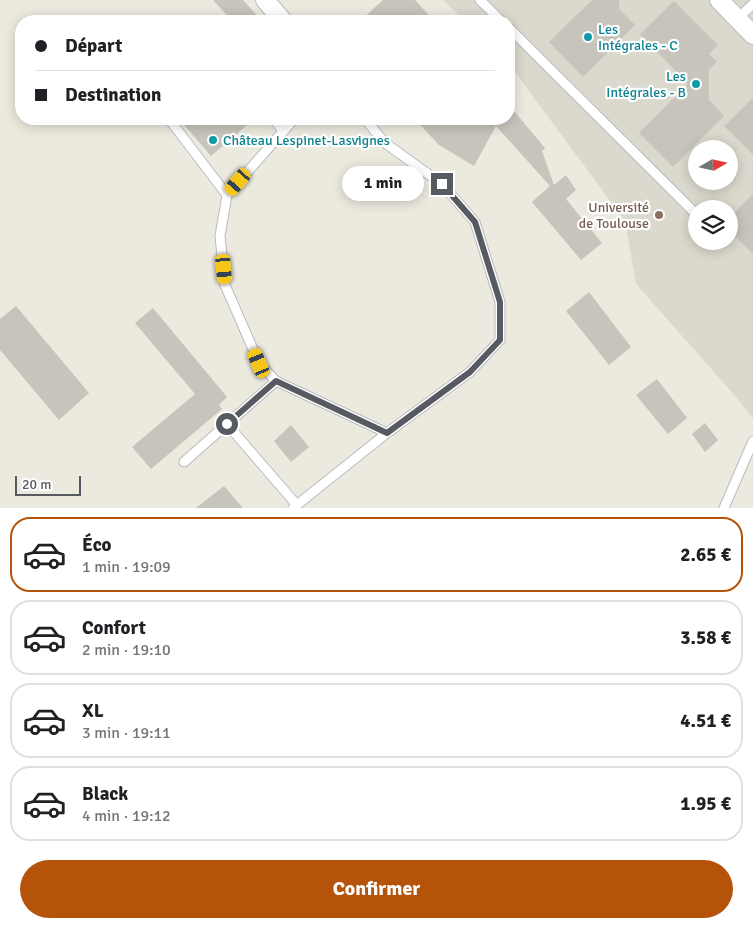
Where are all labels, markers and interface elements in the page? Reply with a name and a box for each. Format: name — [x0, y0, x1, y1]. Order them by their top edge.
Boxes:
place label: Les Intégrales - C — [598, 21, 678, 54]
marker: Les Intégrales - C — [582, 31, 594, 43]
text: Départ — [65, 34, 122, 58]
place label: Les Intégrales - B — [606, 68, 686, 101]
marker: Les Intégrales - B — [690, 78, 702, 90]
text: Destination — [65, 83, 161, 107]
place label: Château Lespinet-Lasvignes — [223, 132, 390, 149]
marker: Château Lespinet-Lasvignes — [207, 134, 219, 146]
north arrow — [688, 140, 738, 190]
map controls — [688, 140, 738, 250]
car — [222, 166, 253, 198]
callout: 1 min — [342, 166, 424, 202]
text: 1 min — [364, 173, 402, 193]
route end — [431, 173, 453, 195]
place label: Université de Toulouse — [579, 199, 649, 232]
button: layers — [688, 200, 738, 250]
marker: Université de Toulouse — [653, 209, 665, 221]
car — [215, 253, 232, 285]
car — [246, 346, 271, 380]
route start — [216, 413, 238, 435]
scale bar — [15, 473, 81, 496]
text: 20 m — [22, 476, 51, 493]
icon: car — [22, 532, 67, 577]
text: Éco — [82, 533, 112, 557]
text: 2.65 € — [680, 543, 731, 567]
text: 1 min · 19:09 — [82, 557, 171, 577]
icon: car — [22, 615, 67, 660]
text: Confort — [82, 616, 146, 640]
text: 3.58 € — [680, 626, 731, 650]
text: 2 min · 19:10 — [82, 640, 171, 660]
icon: car — [22, 698, 67, 743]
text: XL — [82, 699, 104, 723]
text: 4.51 € — [680, 709, 731, 733]
text: 3 min · 19:11 — [82, 723, 171, 743]
icon: car — [22, 781, 67, 826]
text: Black — [82, 782, 128, 806]
text: 1.95 € — [680, 792, 731, 816]
text: 4 min · 19:12 — [82, 806, 171, 826]
button: Confirmer — [20, 860, 733, 918]

